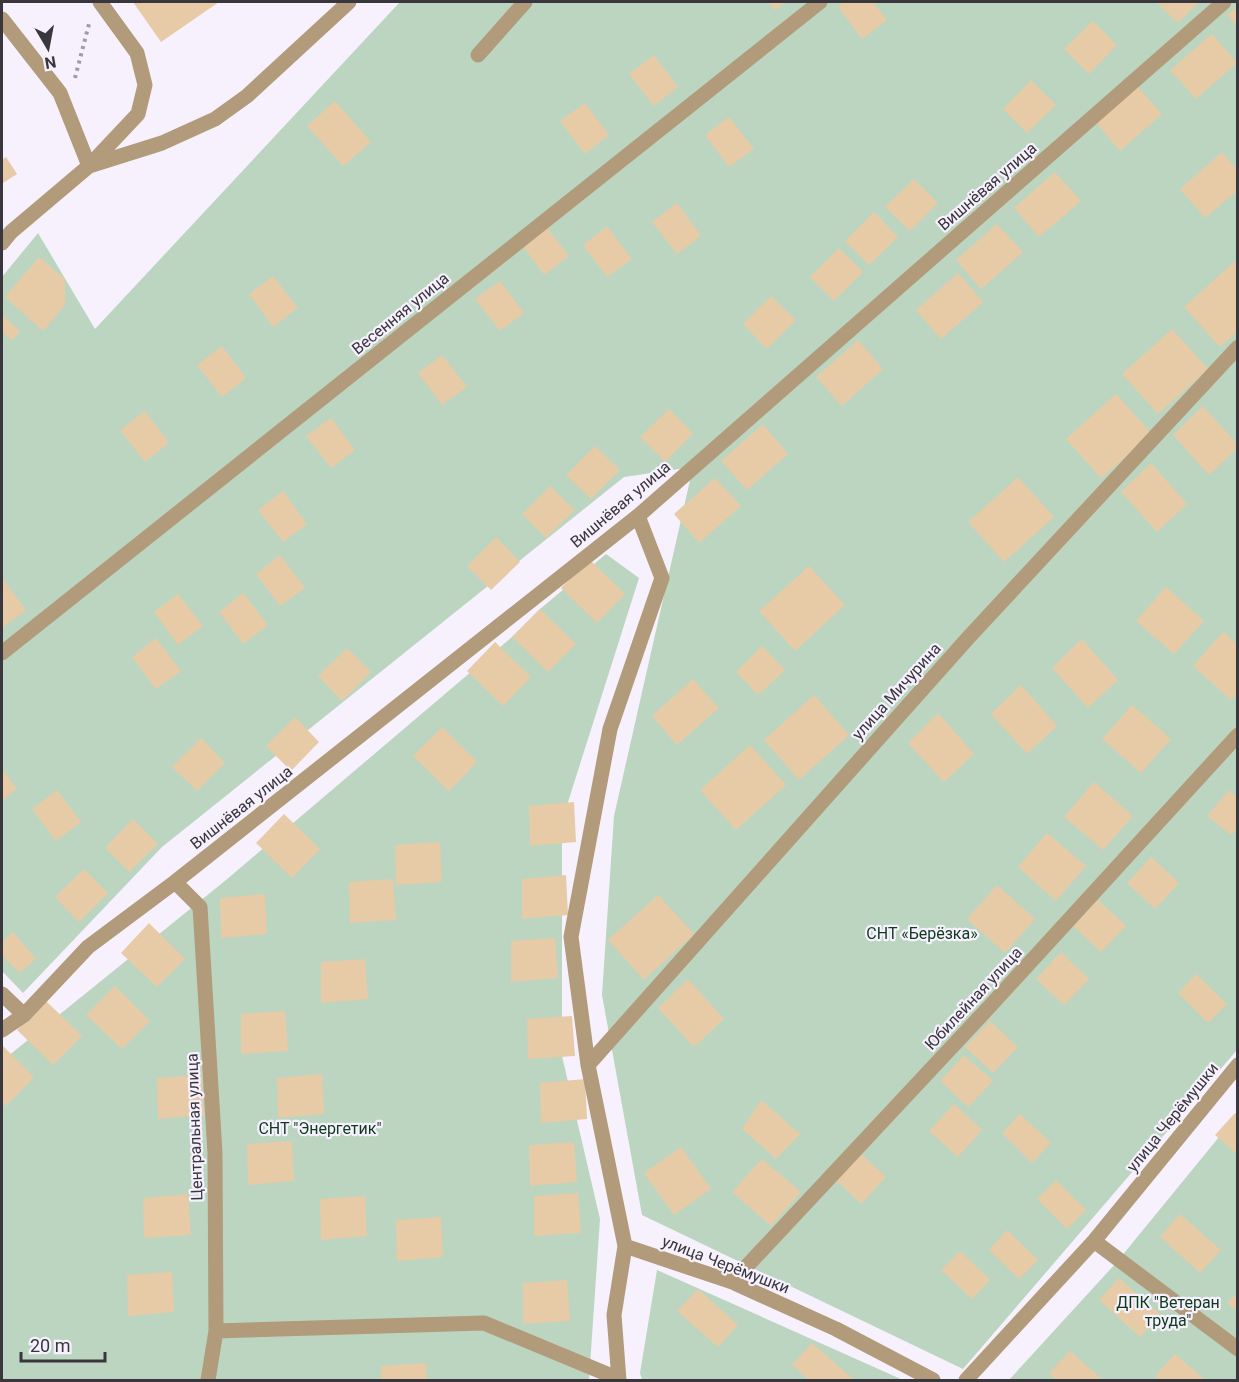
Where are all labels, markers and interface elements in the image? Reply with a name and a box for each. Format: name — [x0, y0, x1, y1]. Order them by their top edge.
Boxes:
north arrow — [18, 18, 78, 78]
text: N — [43, 52, 58, 73]
street label: Вишнёвая улица — [934, 138, 1040, 234]
street label: Весенняя улица — [348, 268, 453, 358]
street label: Вишнёвая улица — [567, 457, 674, 552]
street label: улица Мичурина — [848, 639, 945, 744]
street label: Вишнёвая улица — [186, 762, 296, 853]
park label: СНТ «Берёзка» — [866, 924, 978, 943]
street label: Юбилейная улица — [921, 943, 1026, 1054]
street label: Центральная улица — [182, 1053, 207, 1201]
street label: улица Черёмушки — [1123, 1059, 1222, 1176]
park label: СНТ "Энергетик" — [258, 1119, 382, 1138]
street label: улица Черёмушки — [659, 1231, 792, 1298]
park label: ДПК "Ветеран труда" — [1116, 1293, 1220, 1330]
scale bar — [21, 1325, 105, 1363]
text: 20 m — [30, 1335, 70, 1356]

